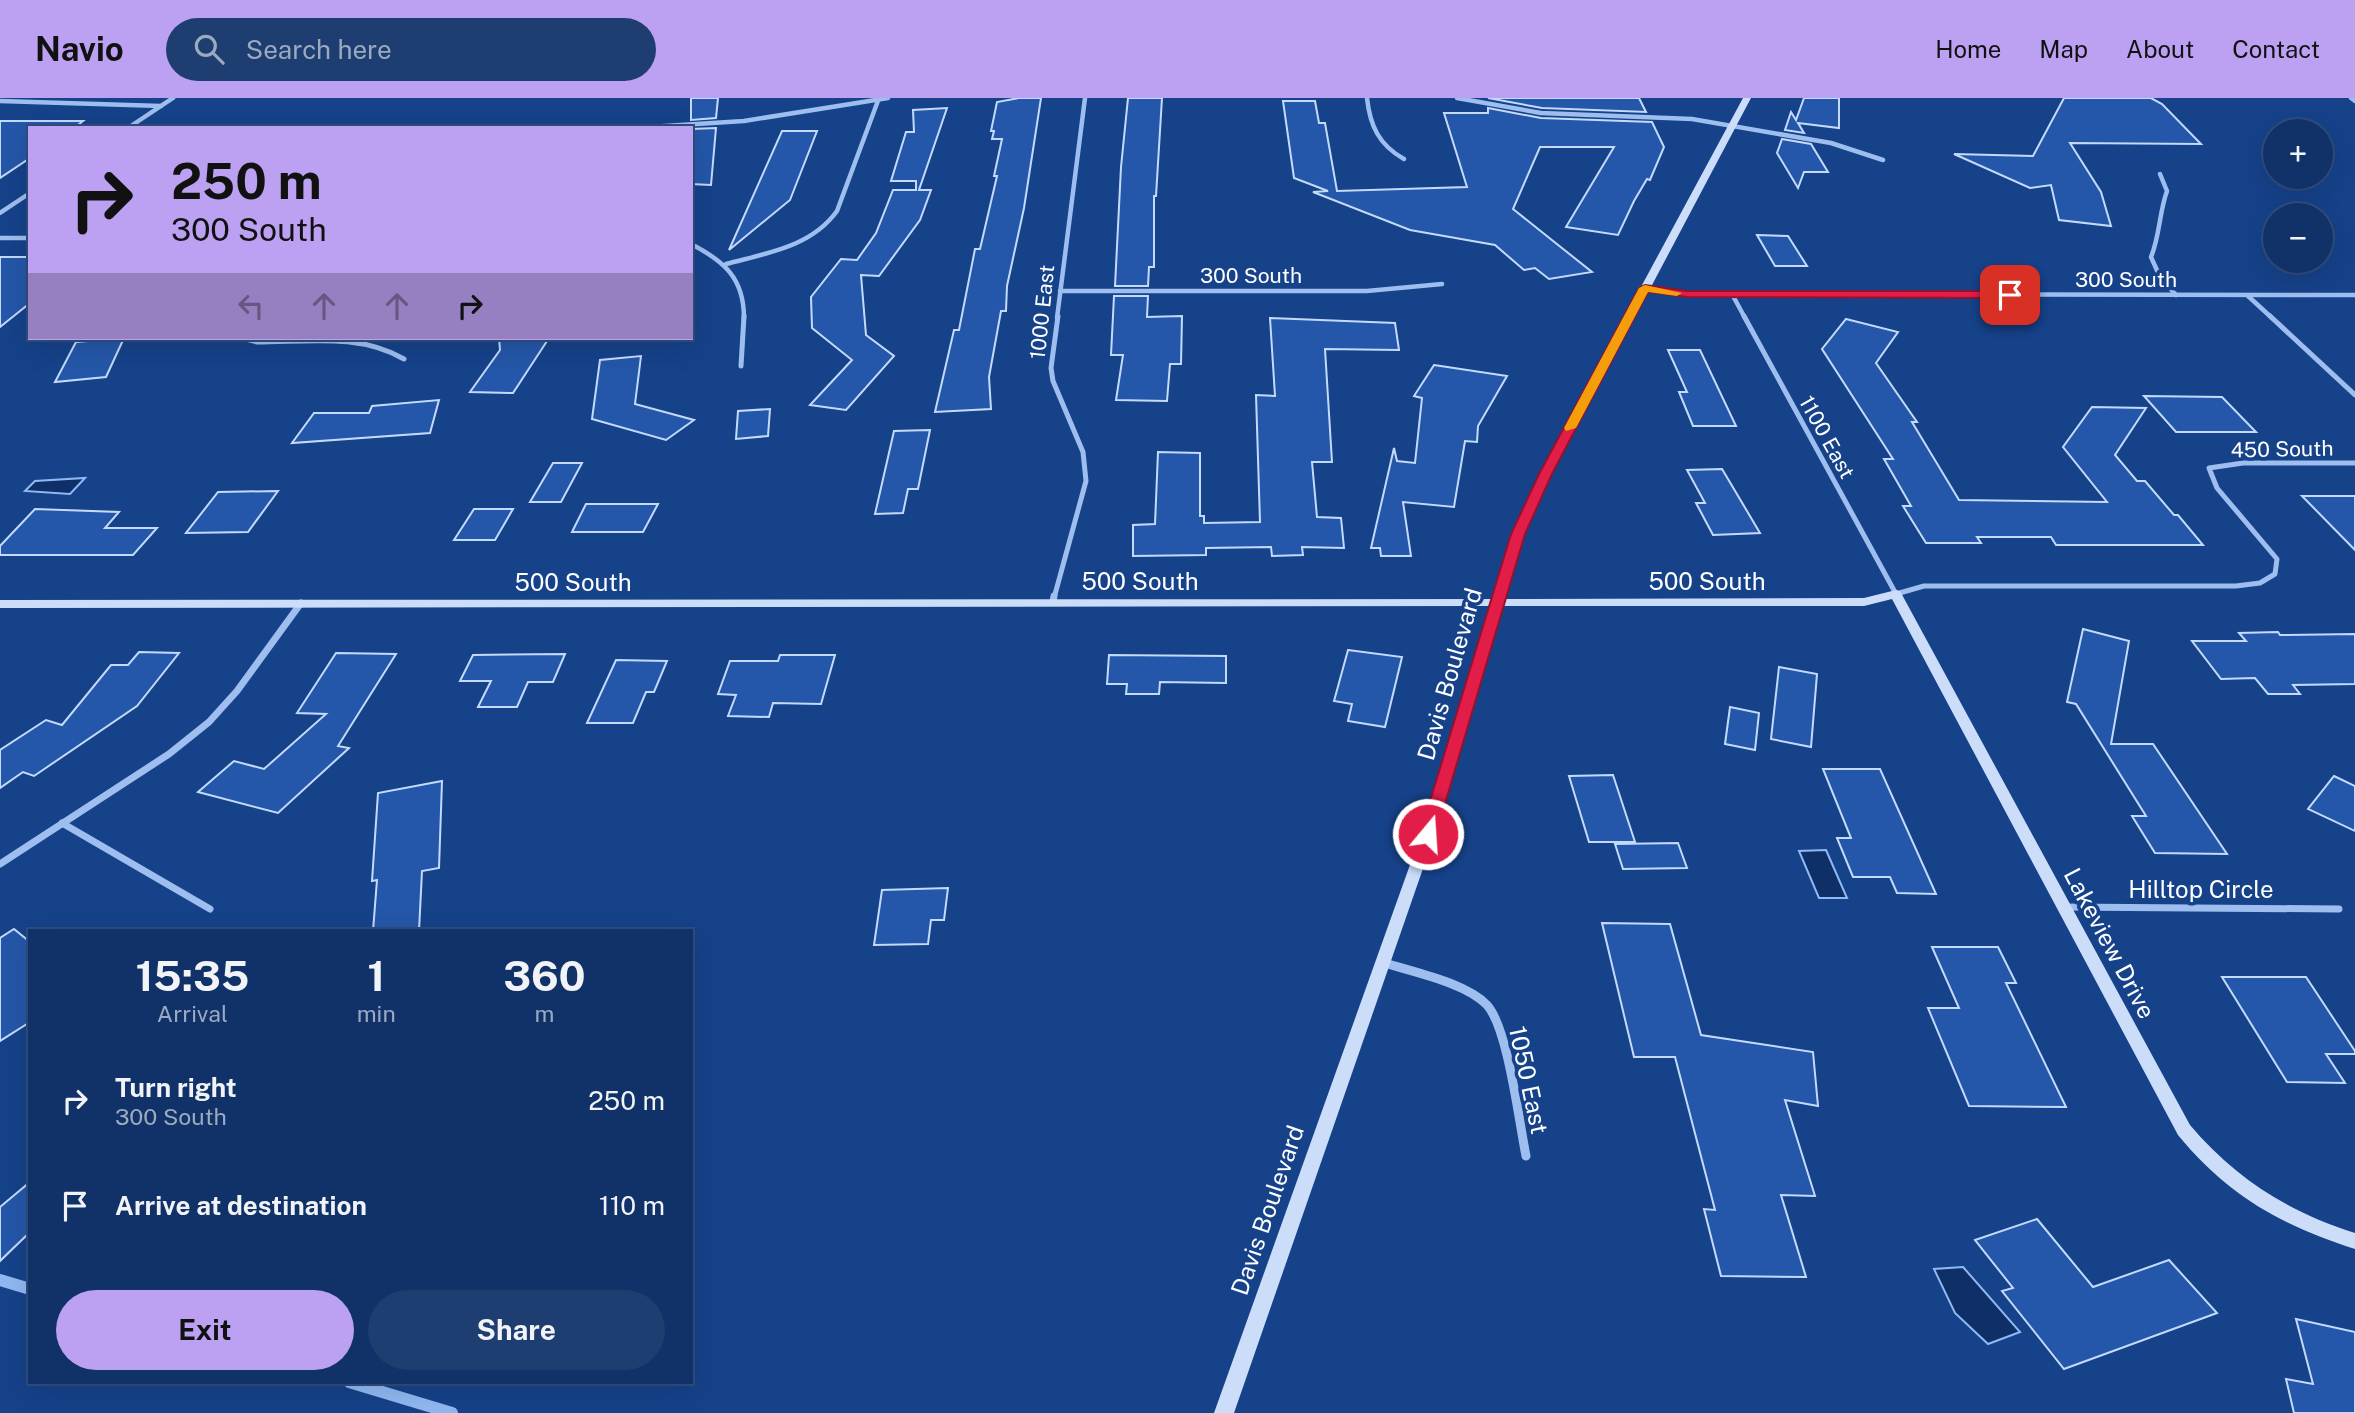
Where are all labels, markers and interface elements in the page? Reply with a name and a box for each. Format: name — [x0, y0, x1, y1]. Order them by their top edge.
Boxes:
search box — [166, 18, 656, 81]
text: Navio — [35, 30, 124, 68]
icon: search — [190, 30, 228, 68]
text: Search here — [246, 34, 392, 65]
text: Home — [1935, 35, 2001, 63]
text: Map — [2039, 35, 2088, 63]
text: About — [2126, 35, 2194, 63]
text: Contact — [2232, 35, 2320, 63]
map controls — [2263, 119, 2333, 273]
button: + — [2263, 119, 2333, 189]
text: 250 m — [171, 152, 322, 210]
icon: right — [56, 154, 147, 245]
button: − — [2263, 203, 2333, 273]
text: 300 South — [171, 211, 327, 248]
street label: 300 South — [1200, 263, 1302, 288]
street label: 1000 East — [1025, 264, 1059, 360]
pin — [1980, 265, 2040, 325]
street label: 300 South — [2075, 267, 2177, 292]
icon: arrive — [1991, 276, 2029, 314]
icon: left — [232, 287, 270, 325]
icon: ahead — [305, 287, 343, 325]
icon: ahead — [378, 287, 416, 325]
icon: right — [451, 287, 489, 325]
street label: 1100 East — [1794, 391, 1860, 483]
street label: 450 South — [2230, 436, 2334, 462]
street label: 500 South — [1081, 567, 1199, 595]
street label: 500 South — [1648, 567, 1766, 595]
street label: 500 South — [514, 568, 632, 596]
street label: Davis Boulevard — [1411, 585, 1487, 763]
position arrow — [1391, 797, 1465, 871]
street label: Lakeview Drive — [2059, 863, 2161, 1023]
street label: Hilltop Circle — [2128, 875, 2274, 903]
text: 15:35 — [135, 951, 249, 1000]
text: 1 — [367, 951, 385, 1000]
text: 360 — [503, 951, 586, 1000]
text: Arrival — [157, 1000, 228, 1027]
text: min — [357, 1000, 396, 1027]
text: m — [534, 1000, 554, 1027]
street label: 1050 East — [1504, 1024, 1554, 1136]
text: Turn right — [115, 1072, 237, 1103]
icon: right — [56, 1082, 94, 1120]
text: 250 m — [588, 1085, 665, 1116]
text: 300 South — [115, 1103, 227, 1130]
street label: Davis Boulevard — [1225, 1121, 1309, 1299]
icon: arrive — [56, 1187, 94, 1225]
text: Arrive at destination — [115, 1190, 367, 1221]
text: 110 m — [599, 1190, 665, 1221]
button: Exit — [56, 1290, 354, 1370]
button: Share — [368, 1290, 665, 1370]

